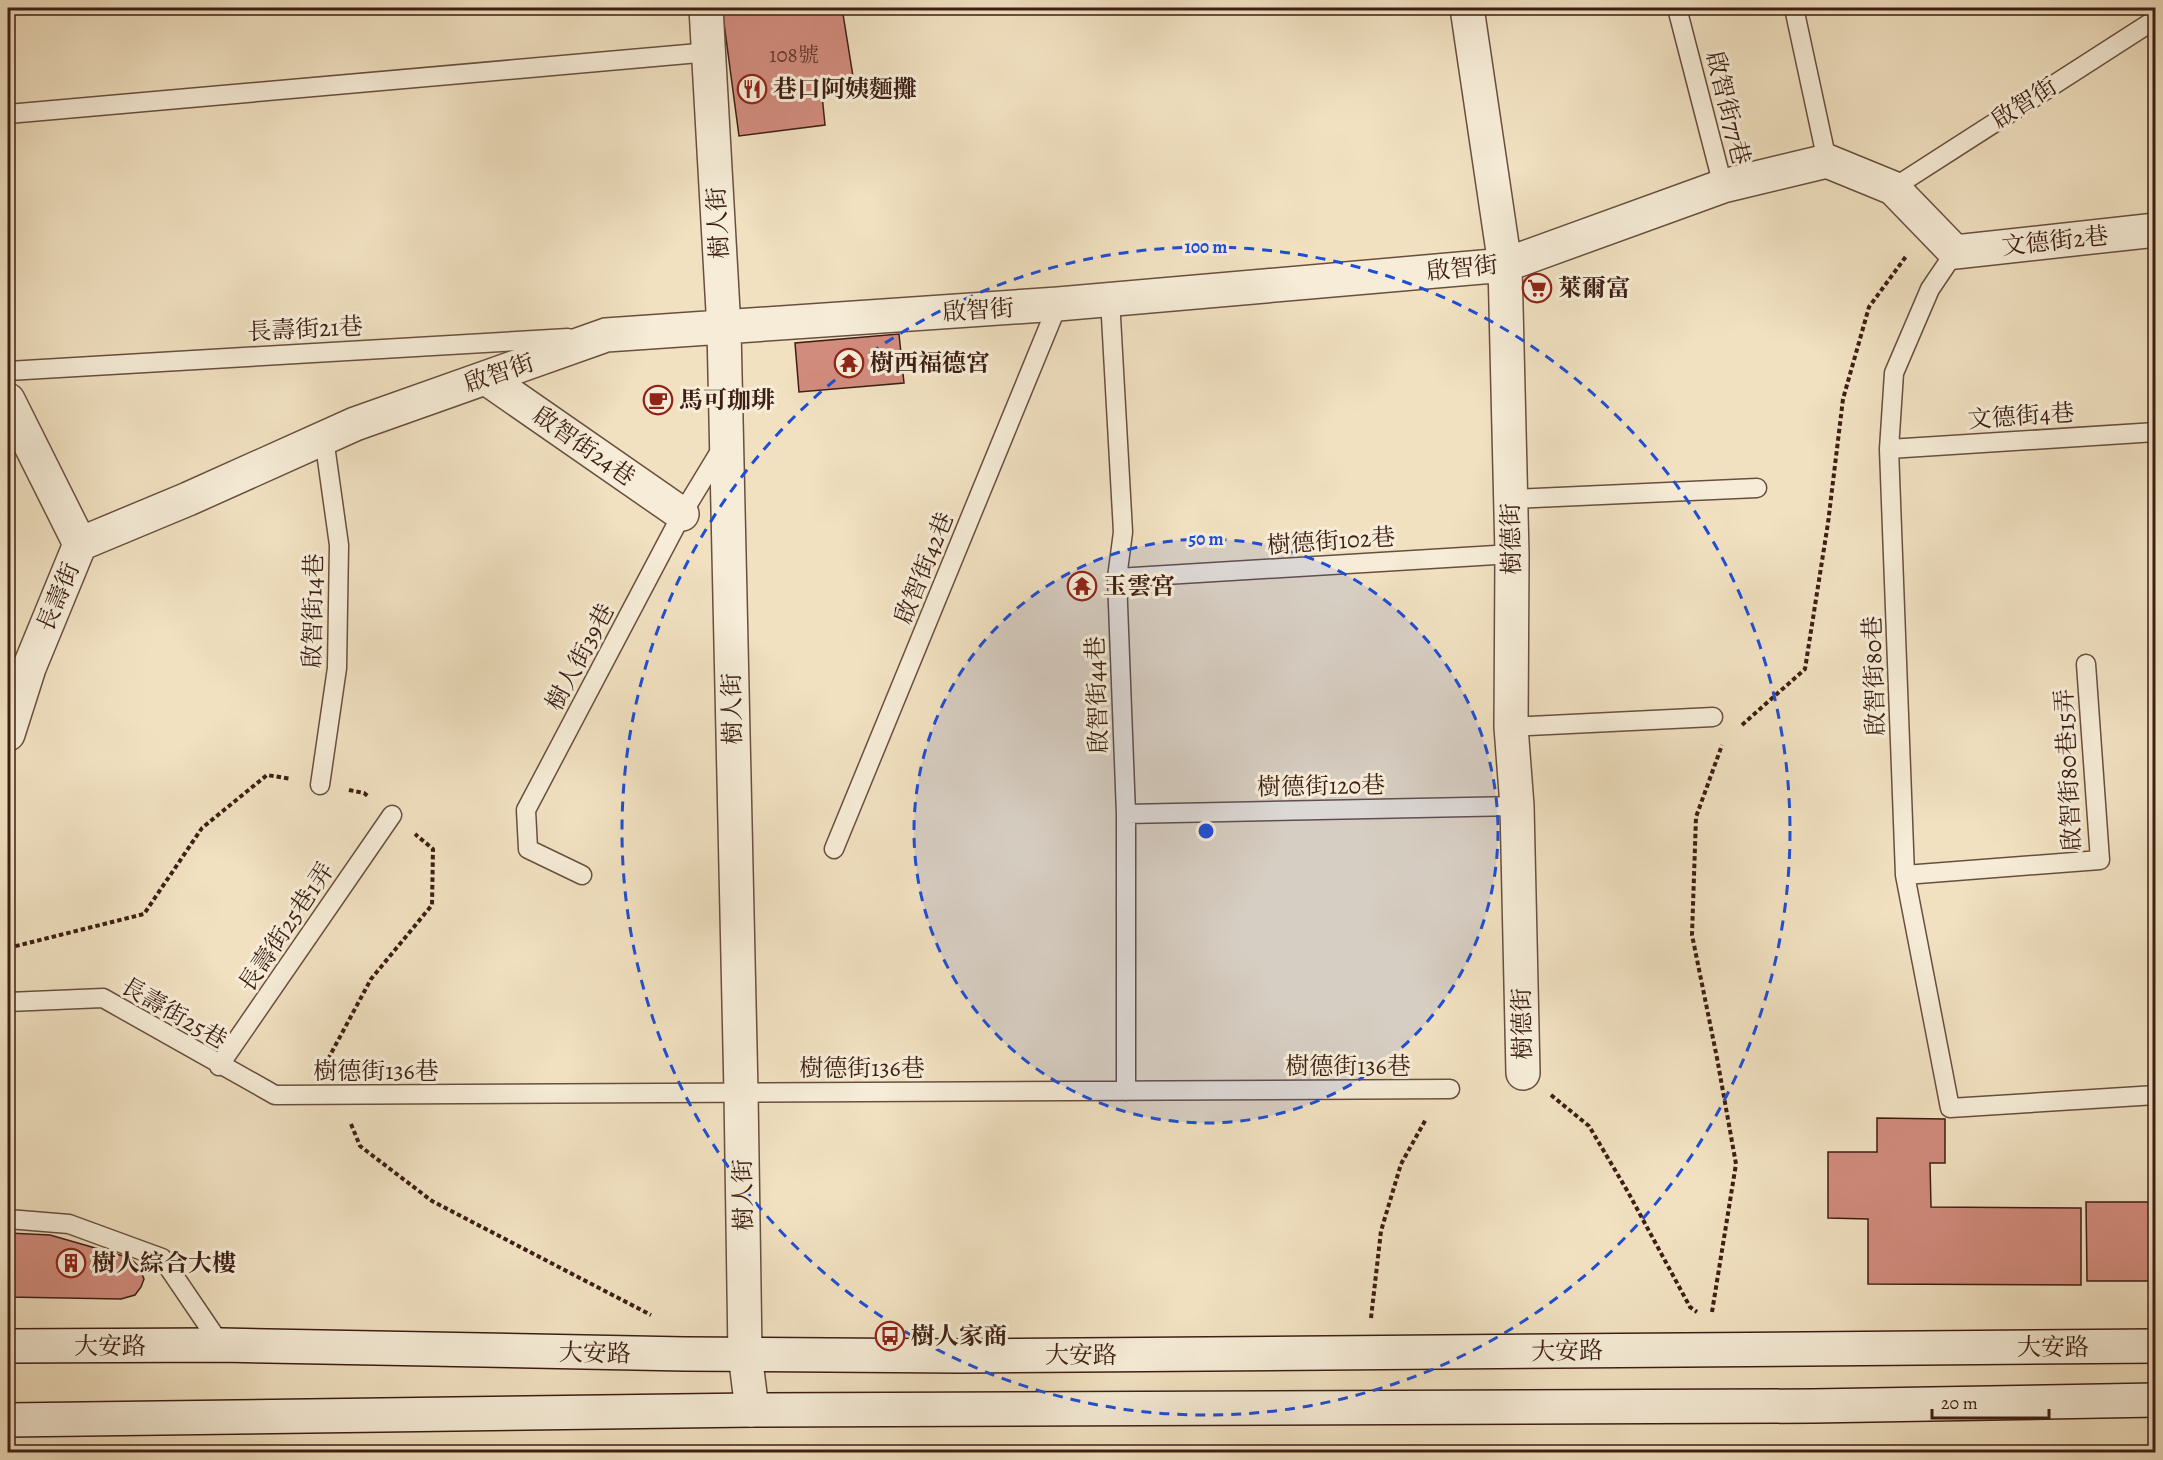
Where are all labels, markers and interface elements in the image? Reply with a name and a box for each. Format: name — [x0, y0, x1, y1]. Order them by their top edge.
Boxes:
house number: 108號 — [769, 41, 819, 69]
street label: 啟智街77巷 — [1698, 48, 1758, 168]
street label: 啟智街 — [1985, 70, 2063, 136]
restaurant icon: 巷口阿姨麵攤 — [736, 73, 768, 105]
place label: 巷口阿姨麵攤 — [773, 73, 917, 105]
street label: 樹人街 — [700, 186, 736, 260]
street label: 文德街2巷 — [2000, 219, 2110, 263]
text: 100 m — [1185, 235, 1227, 259]
street label: 啟智街 — [1425, 248, 1499, 288]
supermarket icon: 萊爾富 — [1521, 272, 1553, 304]
place label: 萊爾富 — [1558, 272, 1630, 304]
street label: 啟智街 — [941, 292, 1015, 328]
street label: 長壽街21巷 — [246, 310, 364, 348]
street label: 啟智街 — [460, 346, 538, 400]
temple icon: 樹西福德宮 — [833, 347, 865, 379]
place label: 樹西福德宮 — [870, 347, 990, 379]
cafe icon: 馬可珈琲 — [642, 384, 674, 416]
place label: 馬可珈琲 — [679, 384, 775, 416]
street label: 文德街4巷 — [1967, 396, 2075, 436]
street label: 啟智街24巷 — [526, 399, 642, 493]
street label: 樹德街 — [1494, 503, 1528, 575]
street label: 啟智街42巷 — [887, 507, 961, 629]
street label: 樹德街102巷 — [1266, 521, 1396, 561]
text: 50 m — [1189, 527, 1223, 551]
street label: 啟智街14巷 — [296, 553, 330, 669]
street label: 長壽街 — [29, 558, 87, 636]
temple icon: 玉雲宮 — [1066, 570, 1098, 602]
place label: 玉雲宮 — [1103, 570, 1175, 602]
street label: 樹人街39巷 — [538, 598, 622, 716]
street label: 啟智街80巷 — [1856, 615, 1892, 737]
street label: 啟智街44巷 — [1079, 636, 1115, 754]
street label: 樹人街 — [715, 673, 749, 745]
street label: 啟智街80巷15弄 — [2048, 688, 2088, 852]
street label: 樹德街120巷 — [1257, 769, 1385, 803]
centre of rings — [1196, 821, 1216, 841]
street label: 長壽街25巷1弄 — [231, 856, 341, 998]
street label: 長壽街25巷 — [115, 970, 233, 1056]
street label: 樹德街 — [1505, 988, 1539, 1060]
street label: 樹德街136巷 — [1285, 1050, 1411, 1082]
street label: 樹德街136巷 — [799, 1052, 925, 1084]
street label: 樹德街136巷 — [313, 1055, 439, 1087]
street label: 樹人街 — [726, 1159, 760, 1231]
building icon: 樹人綜合大樓 — [55, 1247, 87, 1279]
place label: 樹人綜合大樓 — [92, 1247, 236, 1279]
bus stop icon: 樹人家商 — [874, 1320, 906, 1352]
place label: 樹人家商 — [911, 1320, 1007, 1352]
street label: 大安路 — [74, 1330, 146, 1362]
street label: 大安路 — [2017, 1331, 2089, 1363]
street label: 大安路 — [1531, 1334, 1603, 1368]
street label: 大安路 — [559, 1336, 631, 1370]
street label: 大安路 — [1045, 1339, 1117, 1371]
scale bar — [1932, 1382, 2049, 1420]
text: 20 m — [1941, 1391, 1978, 1415]

